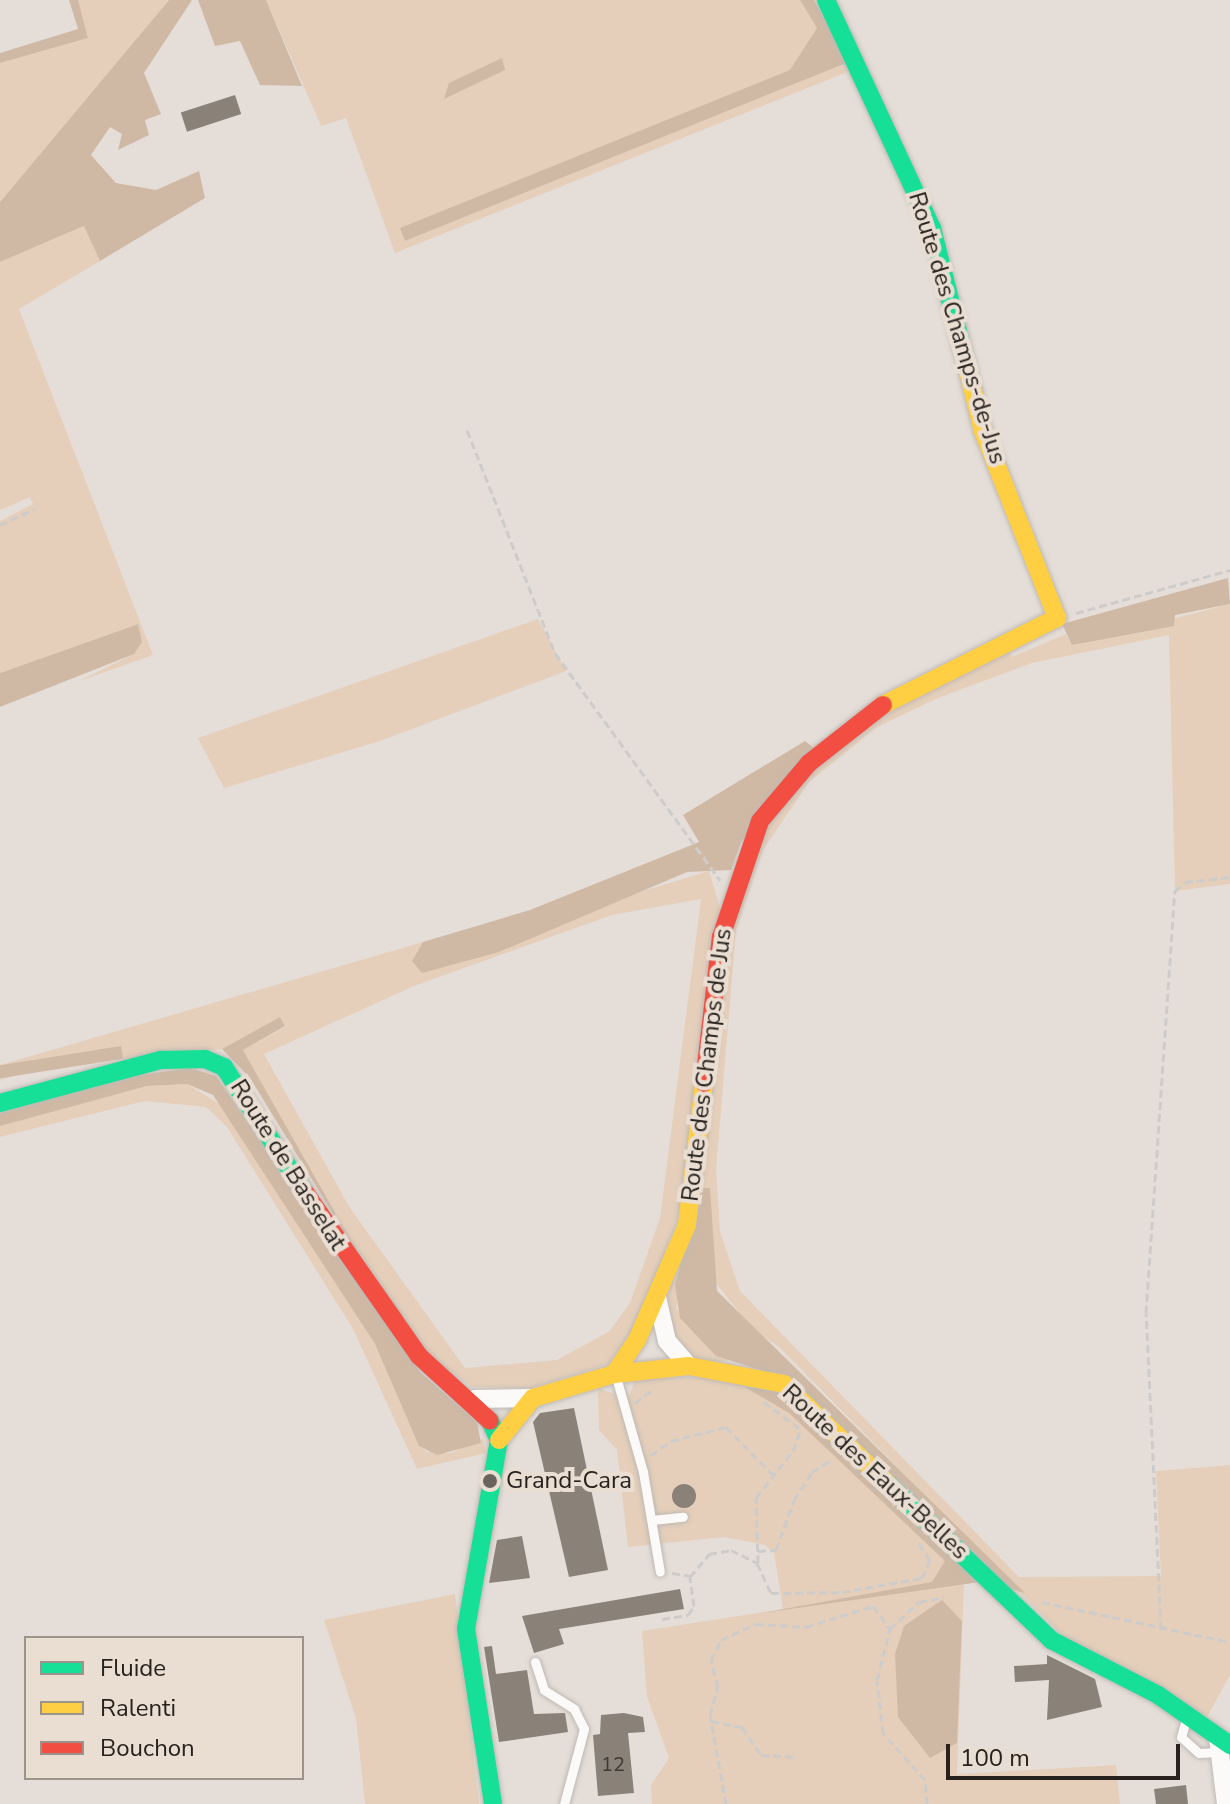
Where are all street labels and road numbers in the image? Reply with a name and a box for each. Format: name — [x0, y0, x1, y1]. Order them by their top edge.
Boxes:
street label: Route des Champs-de-Jus — [902, 189, 1012, 467]
street label: Route des Champs de Jus — [676, 927, 738, 1203]
street label: Route de Basselat — [224, 1074, 352, 1256]
street label: Route des Eaux-Belles — [776, 1378, 974, 1566]

